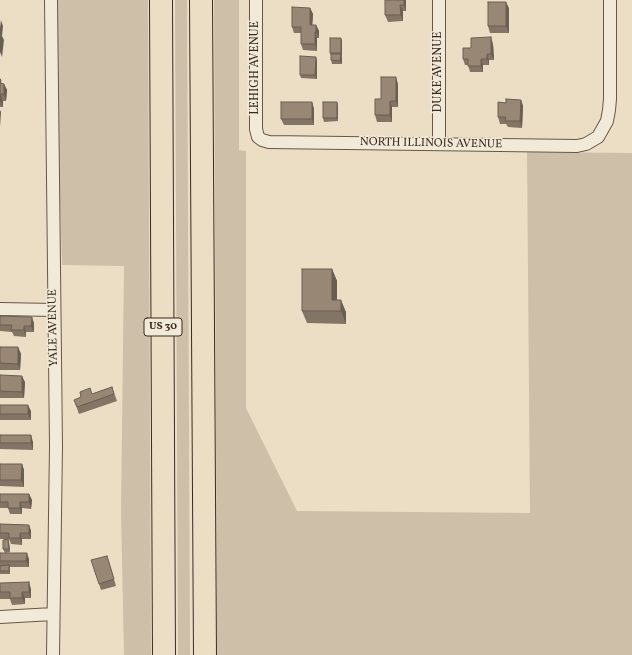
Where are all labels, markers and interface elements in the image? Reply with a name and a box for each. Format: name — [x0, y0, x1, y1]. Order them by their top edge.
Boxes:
street label: LEHIGH AVENUE — [249, 21, 263, 115]
street label: DUKE AVENUE — [432, 32, 446, 112]
street label: NORTH ILLINOIS AVENUE — [360, 136, 502, 152]
street label: YALE AVENUE — [46, 289, 62, 367]
road number: US 30 — [144, 318, 182, 336]

